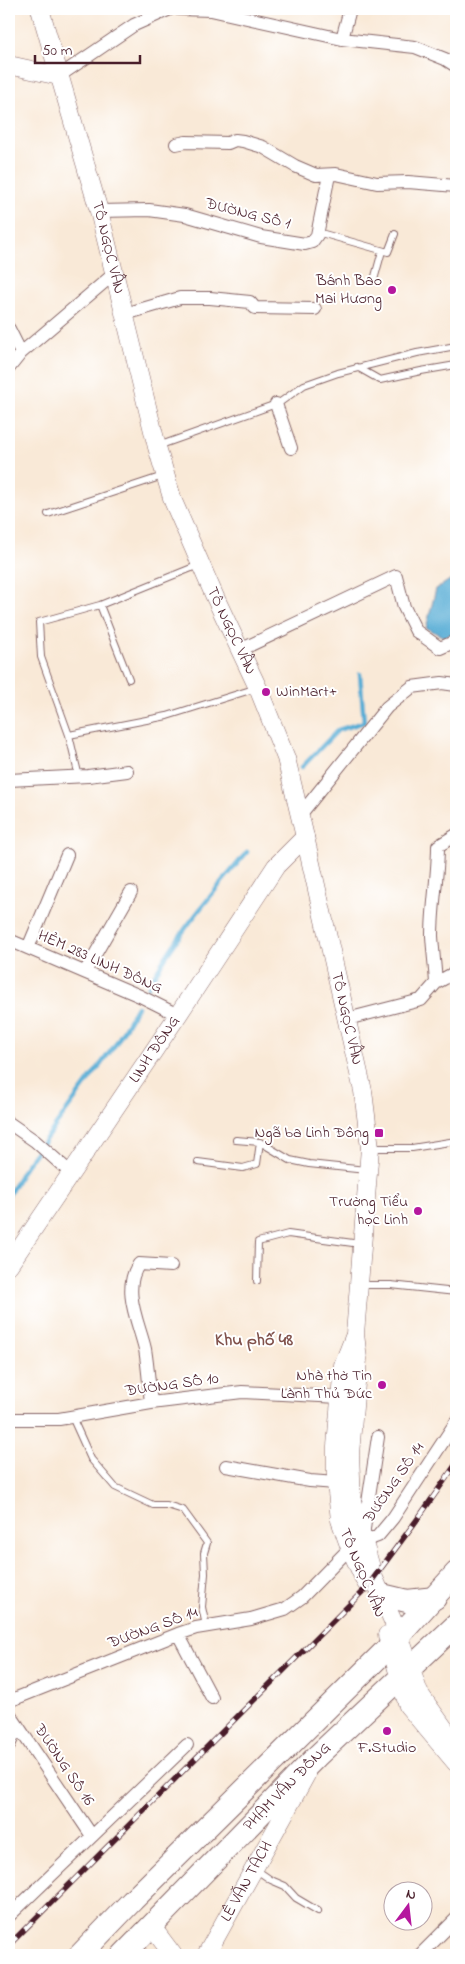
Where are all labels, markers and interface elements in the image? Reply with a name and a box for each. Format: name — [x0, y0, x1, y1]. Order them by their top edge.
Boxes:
scale bar — [35, 32, 140, 64]
text: 50 m — [42, 40, 73, 62]
street label: ĐƯỜNG SỐ 1 — [202, 192, 293, 236]
street label: TÔ NGỌC VÂN — [85, 198, 131, 296]
place label: Bánh Bao Mai Hương — [315, 269, 382, 311]
marker: Bánh Bao Mai Hương — [386, 284, 398, 296]
street label: TÔ NGỌC VÂN — [200, 583, 262, 679]
place label: WinMart+ — [276, 680, 337, 704]
marker: WinMart+ — [260, 686, 272, 698]
street label: HẺM 283 LINH ĐÔNG — [34, 924, 166, 1000]
street label: TÔ NGỌC VÂN — [324, 970, 369, 1067]
street label: LINH ĐÔNG — [123, 1011, 186, 1088]
place label: Ngã ba Linh Đông — [254, 1121, 369, 1145]
marker: Ngã ba Linh Đông — [373, 1127, 385, 1139]
place label: Trường Tiểu học Linh — [329, 1190, 408, 1232]
marker: Trường Tiểu học Linh — [412, 1205, 424, 1217]
district label: Khu phố 48 — [215, 1328, 293, 1354]
place label: Nhà thờ Tin Lành Thủ Đức — [281, 1364, 373, 1406]
street label: ĐƯỜNG SỐ 10 — [123, 1367, 220, 1404]
marker: Nhà thờ Tin Lành Thủ Đức — [376, 1379, 388, 1391]
street label: ĐƯỜNG SỐ 14 — [357, 1437, 431, 1529]
street label: TÔ NGỌC VÂN — [332, 1525, 392, 1621]
street label: ĐƯỜNG SỐ 14 — [104, 1601, 201, 1656]
street label: ĐƯỜNG SỐ 16 — [27, 1718, 100, 1811]
marker: F.Studio — [381, 1725, 393, 1737]
place label: F.Studio — [357, 1736, 416, 1760]
street label: PHẠM VĂN ĐỒNG — [238, 1737, 336, 1837]
street label: LÊ VĂN TÁCH — [215, 1837, 279, 1926]
north arrow — [382, 1882, 432, 1932]
text: N — [404, 1884, 418, 1906]

